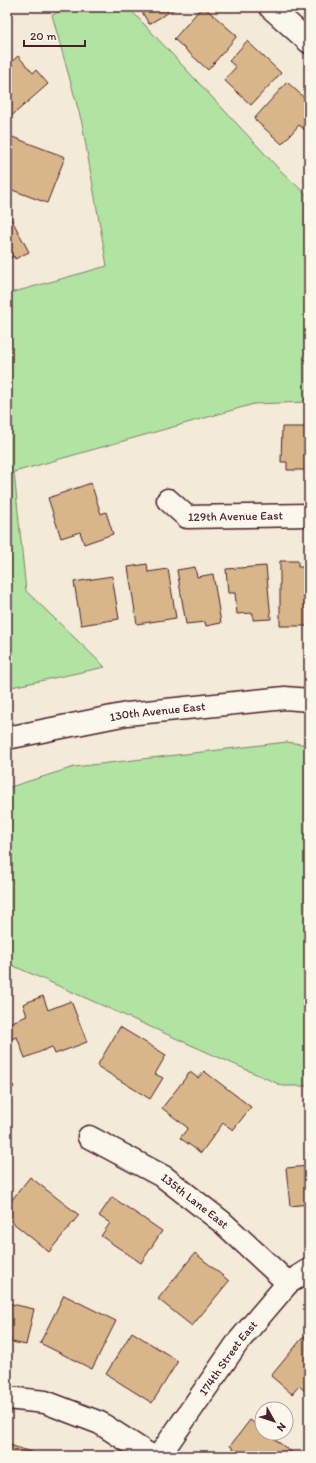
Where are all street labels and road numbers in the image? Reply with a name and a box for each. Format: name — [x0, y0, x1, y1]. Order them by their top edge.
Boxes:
street label: 129th Avenue East — [188, 508, 284, 524]
street label: 130th Avenue East — [108, 699, 207, 724]
street label: 135th Lane East — [158, 1170, 232, 1232]
street label: 174th Street East — [196, 1317, 261, 1398]

